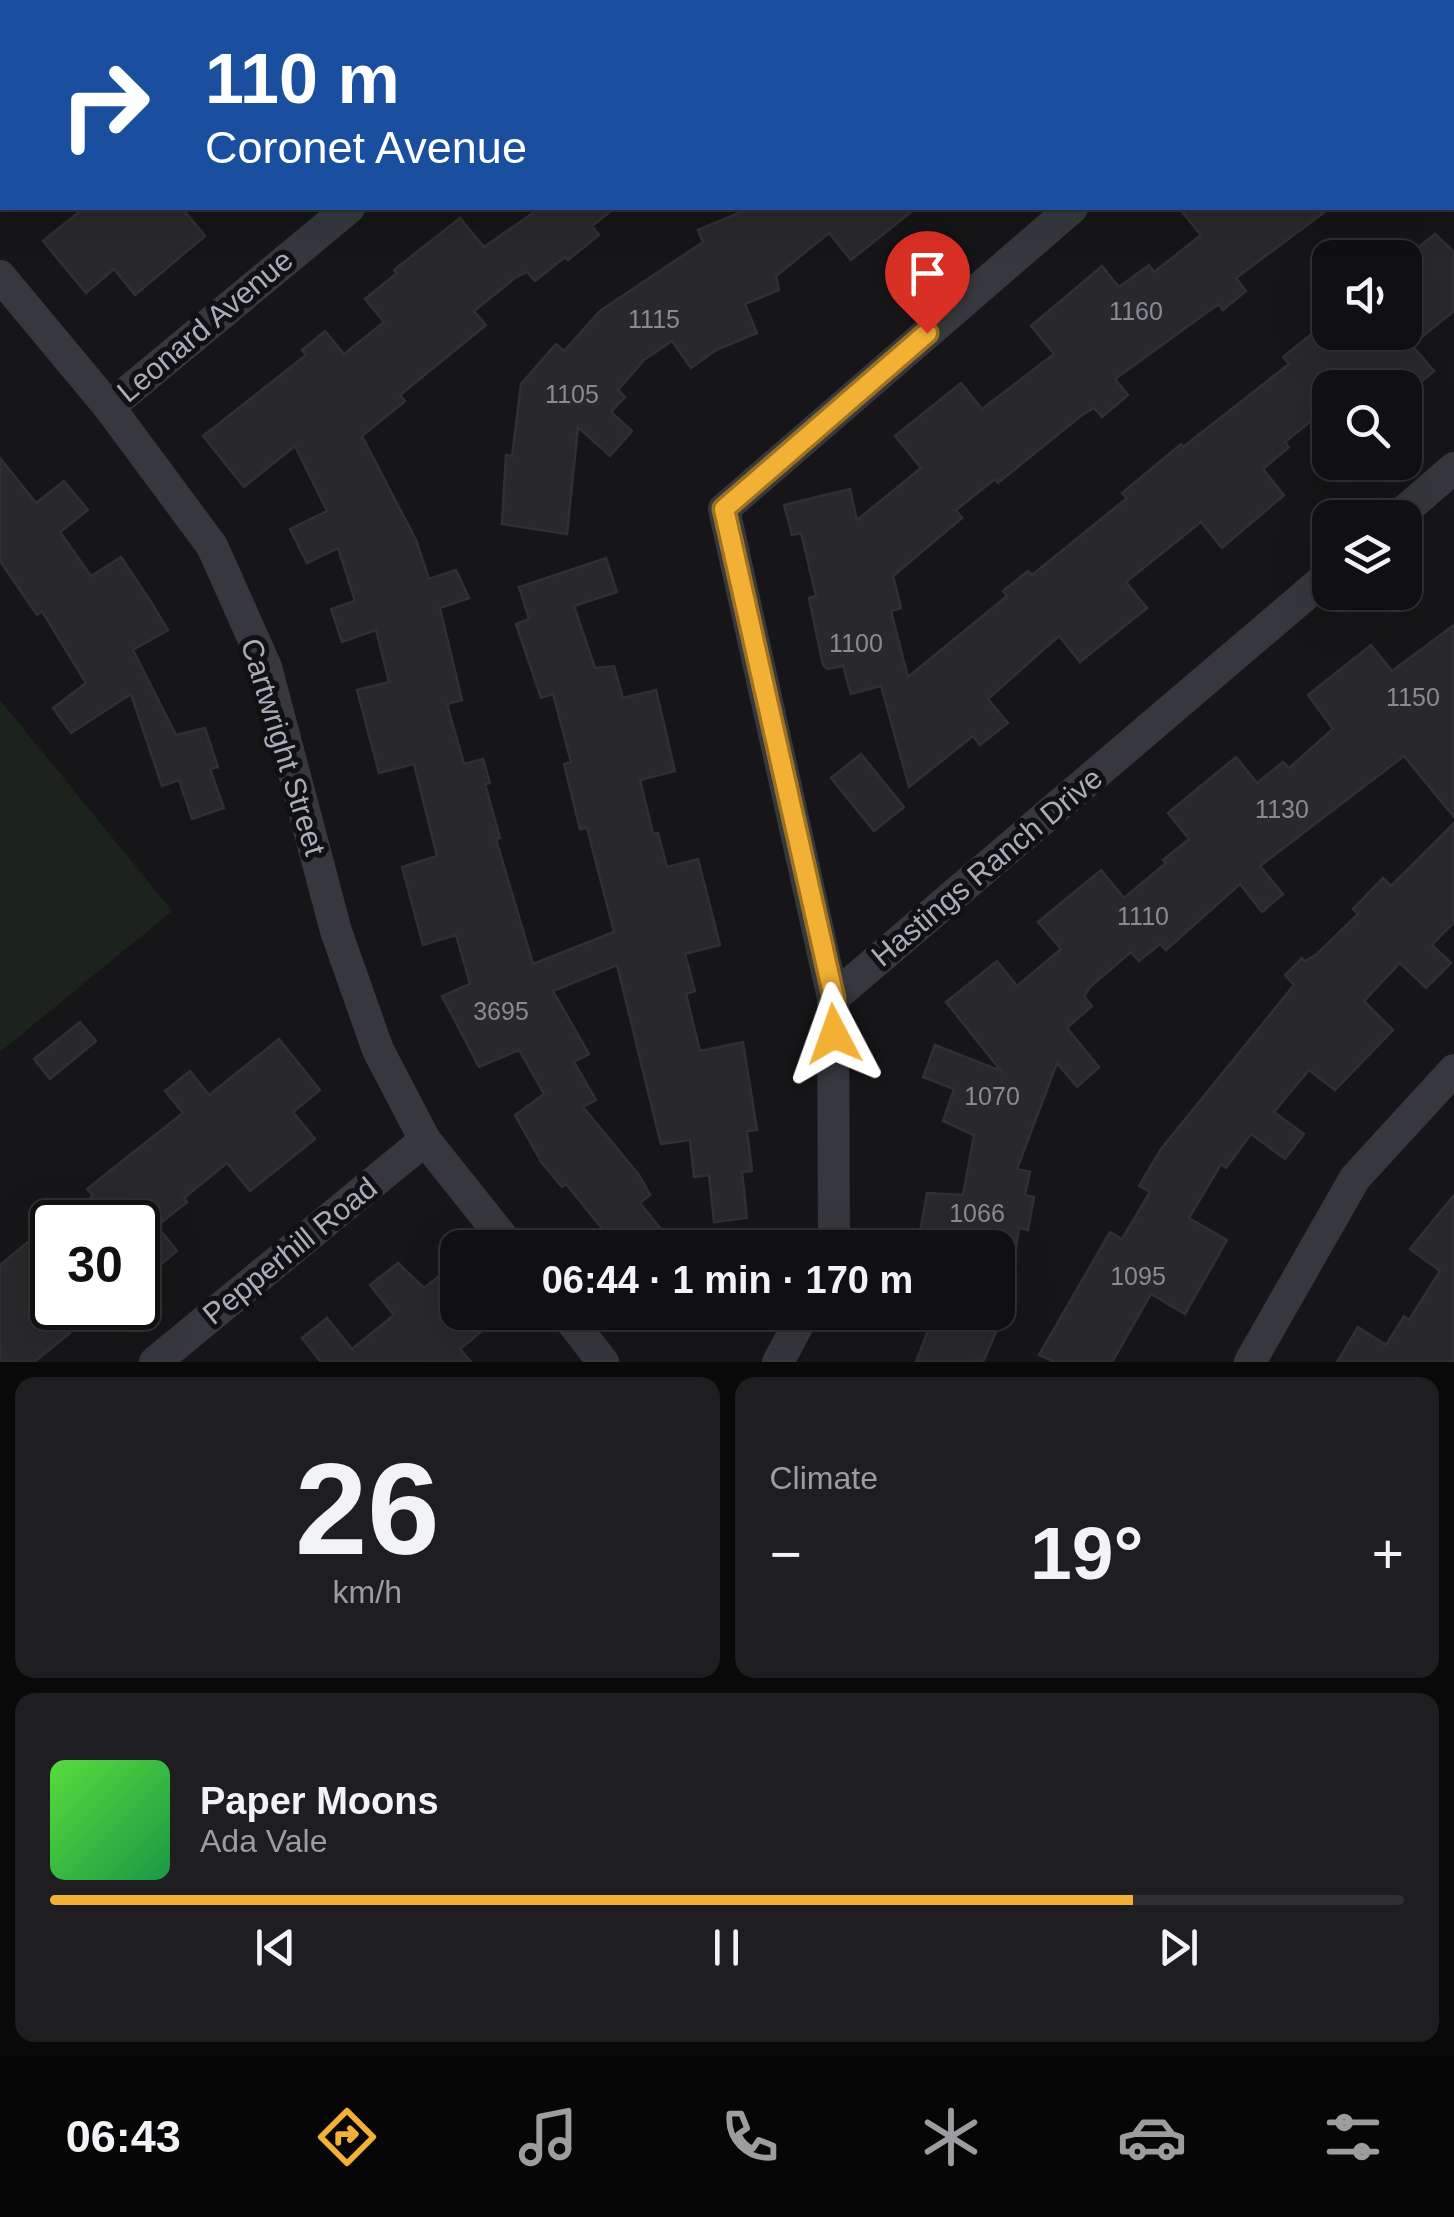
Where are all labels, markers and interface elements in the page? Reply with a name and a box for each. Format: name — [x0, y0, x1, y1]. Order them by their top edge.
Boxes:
icon: right — [40, 40, 170, 170]
text: 110 m — [205, 40, 400, 118]
text: Coronet Avenue — [205, 122, 527, 173]
pin — [885, 231, 970, 334]
map controls — [1312, 240, 1422, 610]
button: sound — [1312, 240, 1422, 350]
street label: Leonard Avenue — [111, 243, 299, 408]
icon: arrive — [900, 246, 955, 301]
house number: 1160 — [1109, 297, 1163, 325]
house number: 1115 — [628, 305, 680, 333]
button: search — [1312, 370, 1422, 480]
house number: 1105 — [545, 380, 599, 408]
button: layers — [1312, 500, 1422, 610]
house number: 1100 — [829, 629, 883, 657]
street label: Cartwright Street — [235, 634, 332, 860]
house number: 1150 — [1386, 683, 1440, 711]
street label: Hastings Ranch Drive — [865, 761, 1108, 973]
house number: 1130 — [1255, 795, 1309, 823]
house number: 1110 — [1117, 902, 1169, 930]
position arrow — [782, 982, 886, 1086]
house number: 3695 — [473, 997, 529, 1025]
house number: 1070 — [964, 1082, 1020, 1110]
street label: Pepperhill Road — [196, 1171, 383, 1331]
house number: 1066 — [949, 1199, 1005, 1227]
speed limit sign: 30 — [30, 1200, 160, 1330]
text: 06:44 · 1 min · 170 m — [542, 1259, 913, 1301]
house number: 1095 — [1110, 1262, 1166, 1290]
text: 26 — [295, 1436, 440, 1582]
text: Climate — [770, 1460, 878, 1496]
text: 19° — [1030, 1511, 1143, 1595]
text: − — [770, 1523, 802, 1585]
text: + — [1372, 1523, 1404, 1585]
text: km/h — [333, 1574, 402, 1610]
text: Paper Moons — [200, 1780, 439, 1822]
text: Ada Vale — [200, 1823, 328, 1859]
icon: previous — [248, 1920, 303, 1975]
icon: pause — [699, 1920, 754, 1975]
icon: next — [1151, 1920, 1206, 1975]
icon: directions — [312, 2102, 382, 2172]
icon: music — [513, 2102, 583, 2172]
icon: phone — [715, 2102, 785, 2172]
icon: climate — [916, 2102, 986, 2172]
icon: car — [1117, 2102, 1187, 2172]
icon: filters — [1318, 2102, 1388, 2172]
text: 06:43 — [66, 2111, 181, 2162]

